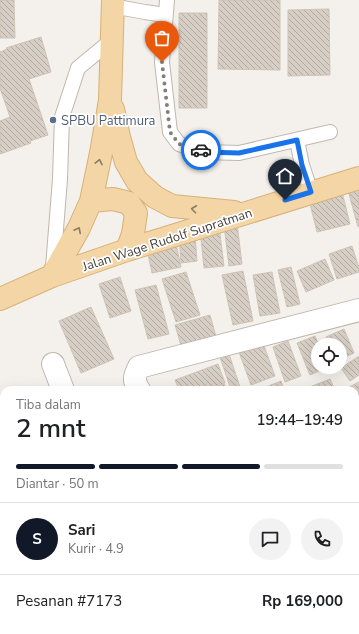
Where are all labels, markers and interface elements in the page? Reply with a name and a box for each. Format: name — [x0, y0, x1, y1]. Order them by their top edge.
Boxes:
pin — [145, 21, 179, 62]
icon: bag — [151, 27, 173, 49]
place label: SPBU Pattimura — [61, 112, 155, 130]
marker: SPBU Pattimura — [48, 115, 58, 125]
courier — [181, 130, 221, 170]
icon: car — [190, 139, 212, 161]
one-way arrow — [95, 159, 103, 166]
pin — [268, 159, 302, 200]
icon: home — [274, 165, 296, 187]
street label: Jalan Wage Rudolf Supratman — [79, 204, 254, 276]
one-way arrow — [191, 204, 197, 213]
one-way arrow — [73, 227, 80, 234]
map controls — [311, 338, 347, 374]
button: locate — [311, 338, 347, 374]
text: Tiba dalam — [16, 396, 81, 414]
text: 19:44–19:49 — [256, 410, 343, 430]
text: 2 mnt — [16, 411, 85, 446]
text: Diantar · 50 m — [16, 475, 99, 493]
button: chat — [249, 518, 291, 560]
button: phone — [301, 518, 343, 560]
text: Sari — [68, 520, 95, 540]
text: S — [32, 529, 42, 549]
text: Kurir · 4.9 — [68, 540, 124, 558]
text: Pesanan #7173 — [16, 591, 122, 611]
text: Rp 169,000 — [262, 591, 343, 611]

